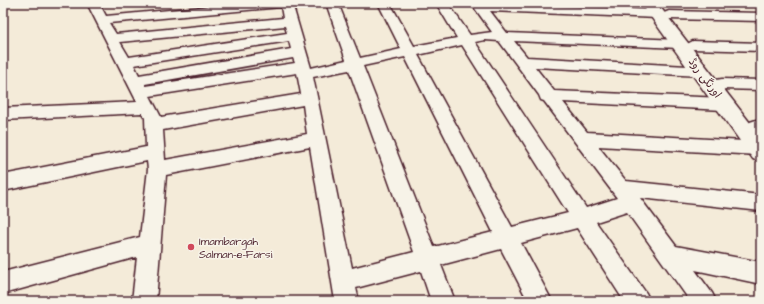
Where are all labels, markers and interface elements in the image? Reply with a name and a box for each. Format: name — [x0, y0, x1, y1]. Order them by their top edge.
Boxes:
street label: اورنگی روڈ — [685, 55, 725, 101]
place label: Imambargah Salman-e-Farsi — [199, 234, 273, 262]
marker: Imambargah Salman-e-Farsi — [186, 242, 196, 252]

